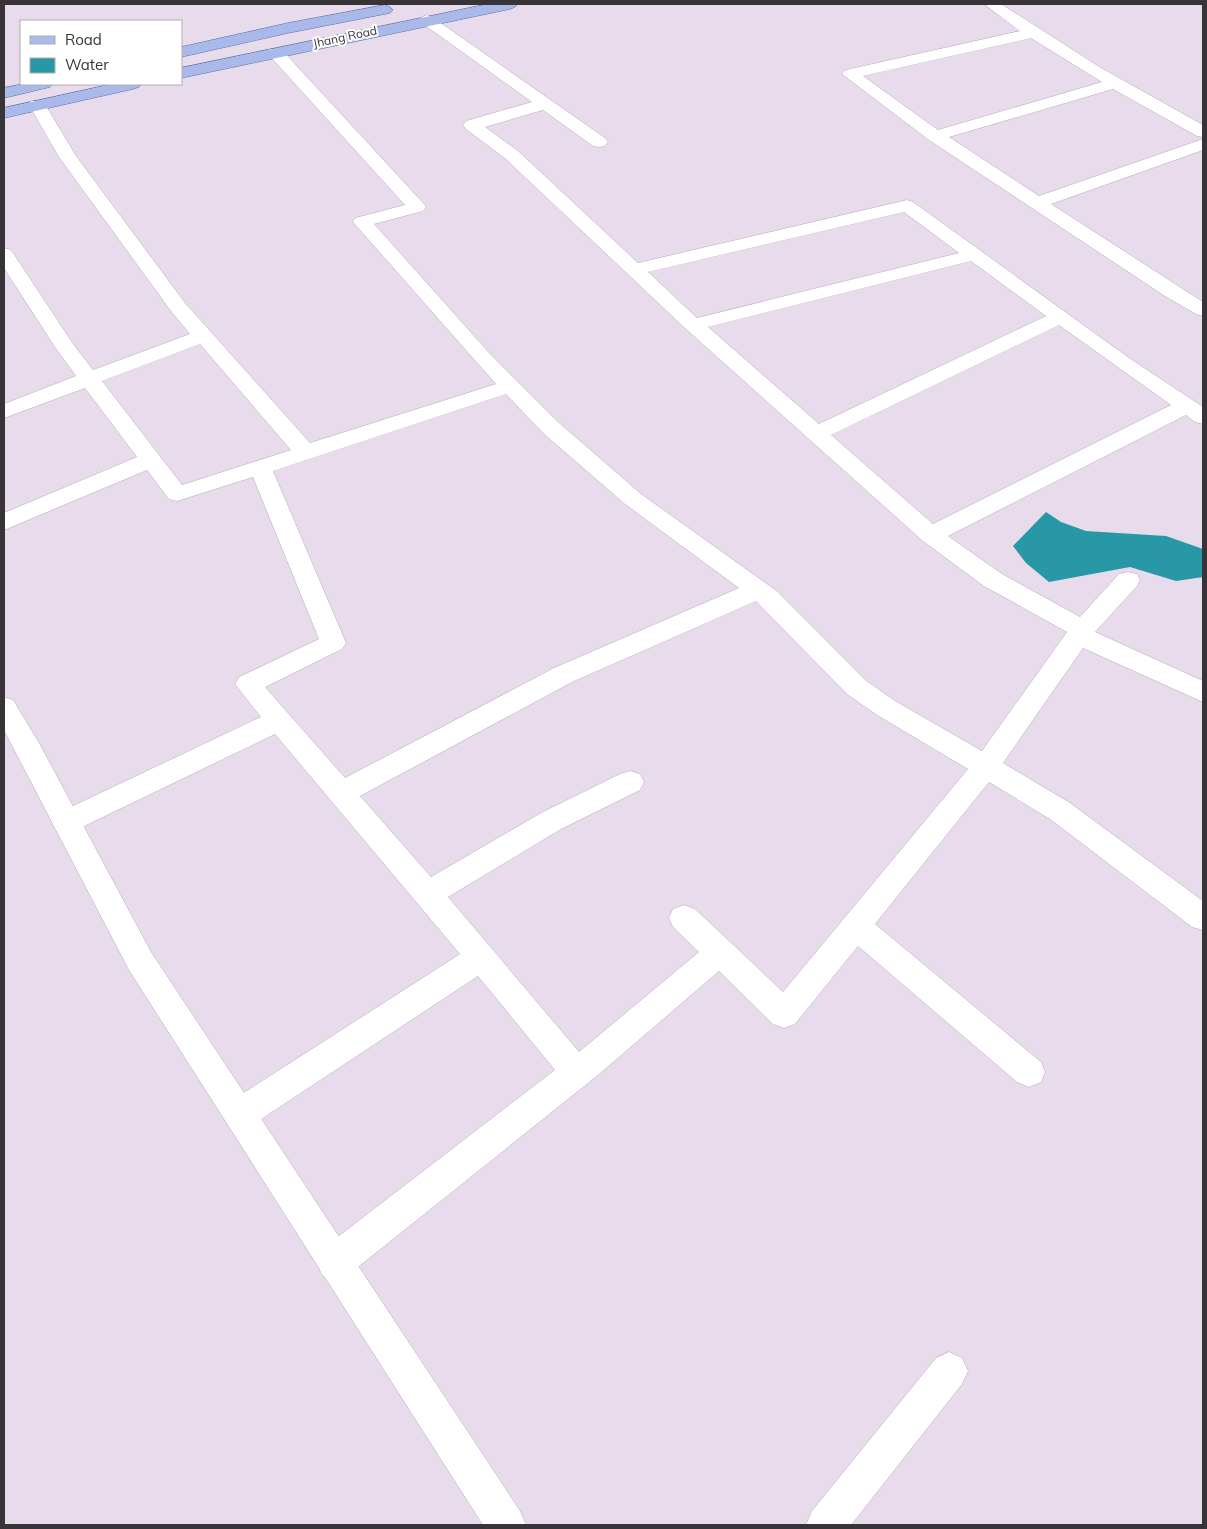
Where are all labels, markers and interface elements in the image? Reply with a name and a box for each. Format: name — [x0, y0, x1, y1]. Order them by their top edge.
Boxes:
legend — [20, 20, 182, 85]
street label: Jhang Road — [312, 22, 378, 51]
text: Road — [65, 30, 102, 49]
text: Water — [65, 55, 109, 74]

